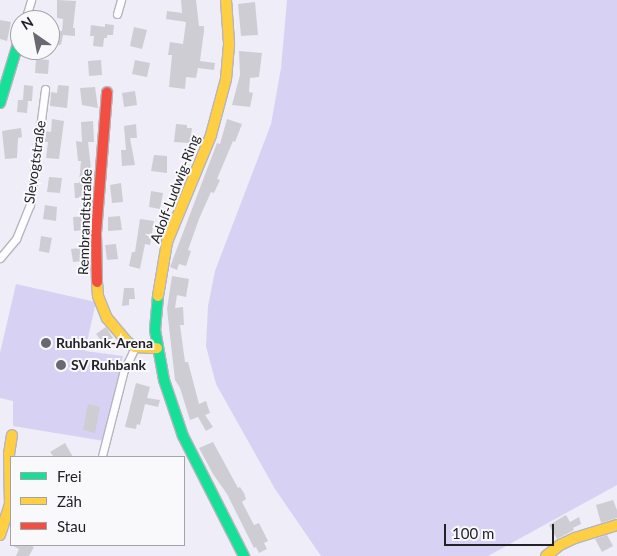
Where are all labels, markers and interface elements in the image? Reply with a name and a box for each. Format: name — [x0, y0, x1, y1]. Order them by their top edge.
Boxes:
north arrow — [10, 10, 60, 60]
text: N — [18, 13, 36, 33]
street label: Slevogtstraße — [21, 119, 49, 205]
street label: Adolf-Ludwig-Ring — [147, 132, 203, 246]
street label: Rembrandtstraße — [75, 169, 95, 275]
place label: Ruhbank-Arena — [56, 335, 153, 351]
marker: Ruhbank-Arena — [40, 337, 52, 349]
place label: SV Ruhbank — [71, 357, 147, 373]
marker: SV Ruhbank — [55, 359, 67, 371]
legend — [10, 456, 185, 546]
text: Frei — [57, 467, 82, 485]
text: Zäh — [57, 492, 82, 510]
scale bar — [447, 514, 557, 546]
text: Stau — [57, 517, 86, 535]
text: 100 m — [452, 524, 494, 542]

